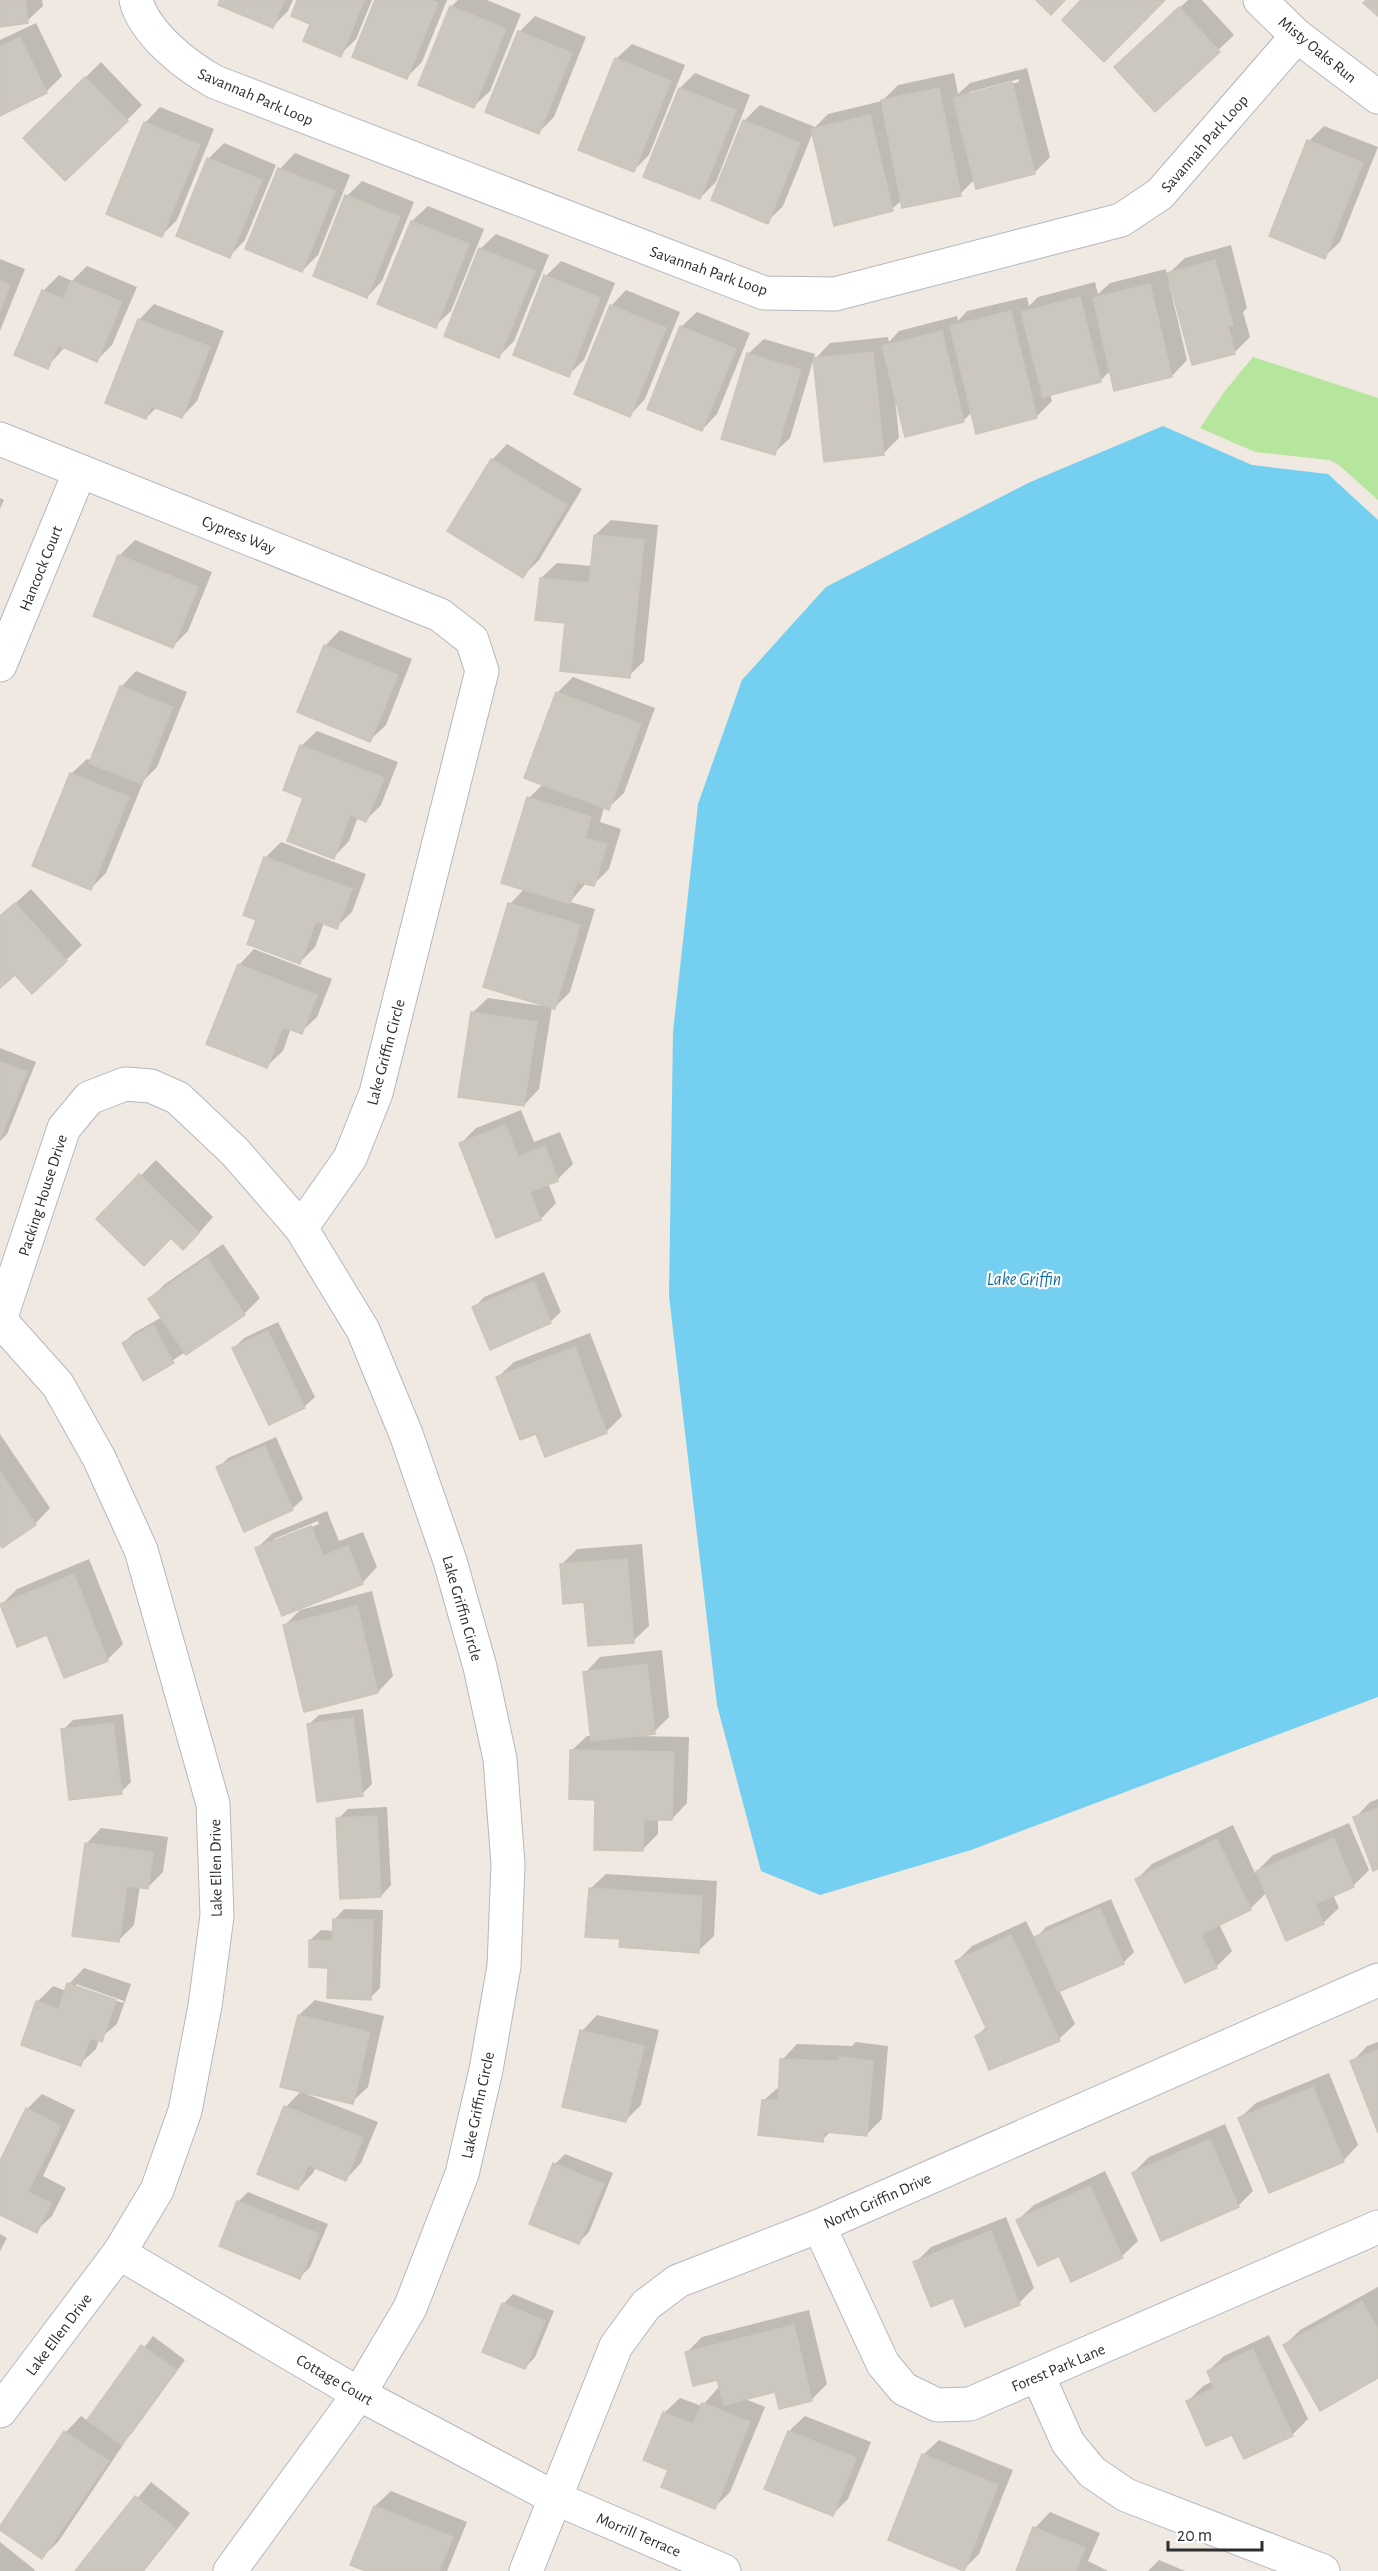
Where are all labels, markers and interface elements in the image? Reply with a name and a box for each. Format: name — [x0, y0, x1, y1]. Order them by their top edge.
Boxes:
street label: Misty Oaks Run — [1275, 14, 1359, 87]
street label: Savannah Park Loop — [196, 65, 316, 128]
street label: Savannah Park Loop — [1158, 92, 1251, 195]
street label: Savannah Park Loop — [648, 243, 770, 299]
street label: Cypress Way — [199, 513, 278, 558]
street label: Hancock Court — [17, 523, 65, 613]
street label: Lake Griffin Circle — [364, 998, 408, 1107]
street label: Packing House Drive — [16, 1132, 70, 1258]
water label: Lake Griffin — [987, 1271, 1061, 1289]
street label: Lake Griffin Circle — [439, 1554, 485, 1663]
street label: Lake Ellen Drive — [207, 1819, 225, 1917]
street label: Lake Griffin Circle — [459, 2050, 497, 2160]
street label: North Griffin Drive — [821, 2170, 934, 2232]
street label: Lake Ellen Drive — [23, 2291, 95, 2379]
street label: Forest Park Lane — [1009, 2341, 1108, 2395]
street label: Cottage Court — [294, 2352, 375, 2408]
street label: Morrill Terrace — [594, 2510, 683, 2560]
scale bar — [1168, 2514, 1262, 2552]
text: 20 m — [1177, 2527, 1212, 2545]

